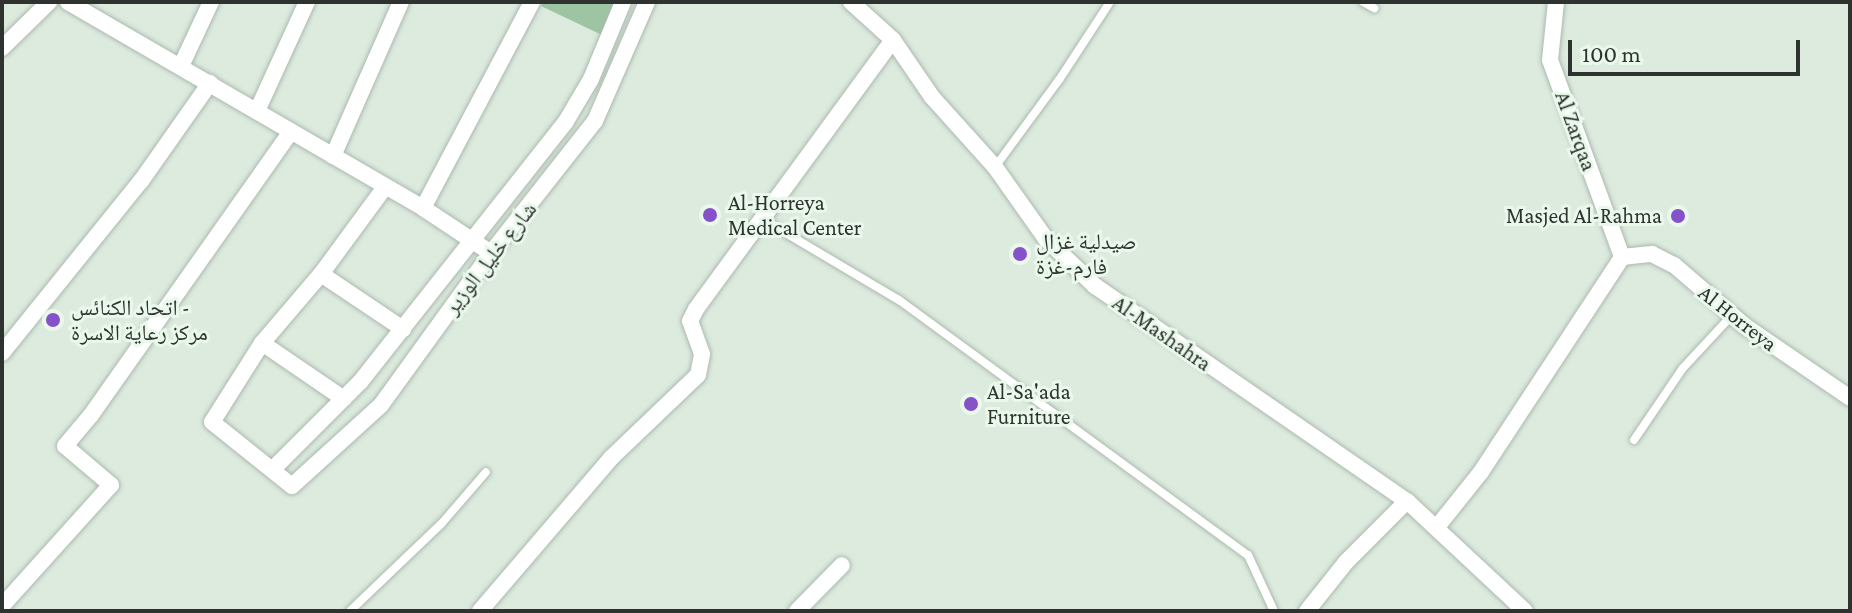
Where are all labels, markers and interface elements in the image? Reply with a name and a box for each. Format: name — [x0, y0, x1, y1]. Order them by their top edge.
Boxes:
scale bar — [1572, 24, 1804, 74]
text: 100 m — [1582, 40, 1641, 67]
street label: Al Zarqaa — [1549, 87, 1603, 175]
place label: Al-Horreya Medical Center — [728, 189, 861, 240]
street label: شارع خليل الوزير — [438, 196, 542, 320]
place label: Masjed Al-Rahma — [1506, 203, 1662, 229]
marker: Al-Horreya Medical Center — [699, 204, 721, 226]
marker: Masjed Al-Rahma — [1669, 207, 1687, 225]
place label: صيدلية غزال فارم-غزة — [1036, 228, 1137, 280]
marker: صيدلية غزال فارم-غزة — [1011, 245, 1029, 263]
street label: Al Horreya — [1693, 279, 1783, 357]
street label: Al-Mashahra — [1107, 289, 1217, 377]
place label: اتحاد الكنائس - مركز رعاية الاسرة — [71, 294, 208, 346]
marker: اتحاد الكنائس - مركز رعاية الاسرة — [42, 309, 64, 331]
place label: Al-Sa'ada Furniture — [987, 378, 1071, 430]
marker: Al-Sa'ada Furniture — [962, 395, 980, 413]

